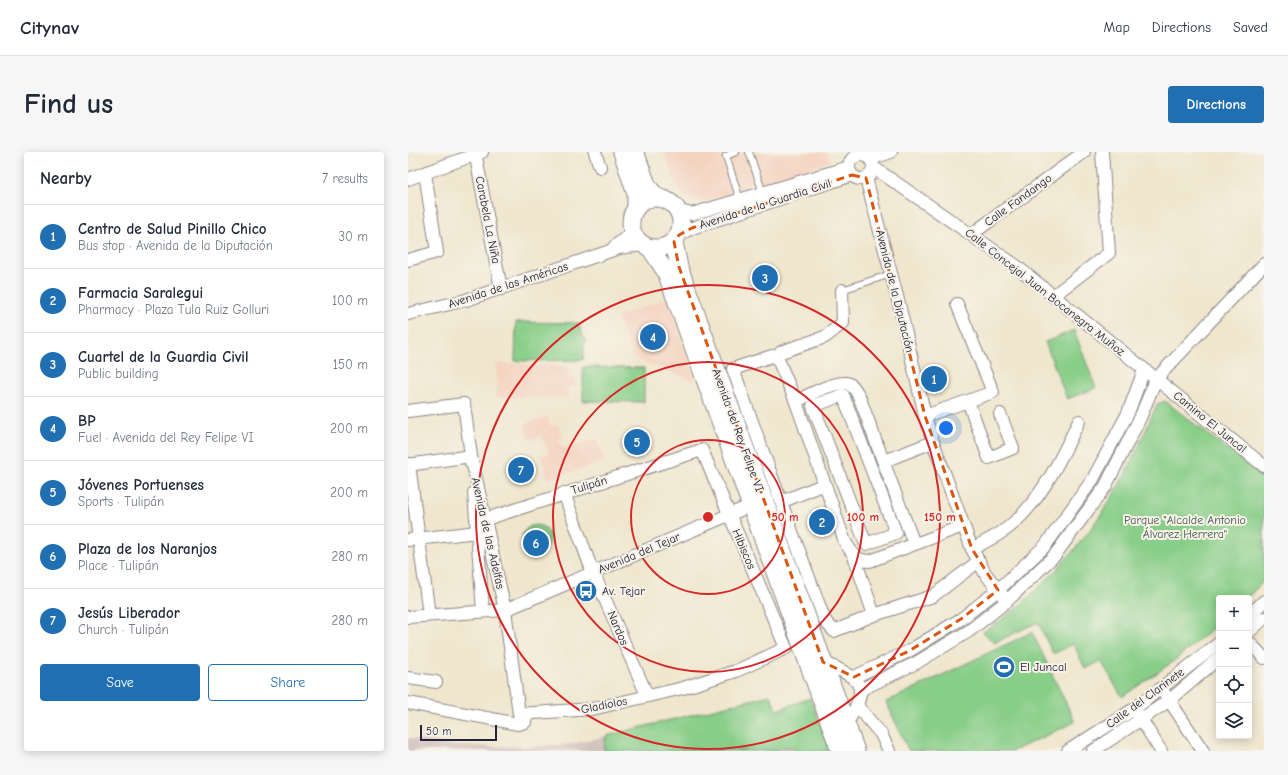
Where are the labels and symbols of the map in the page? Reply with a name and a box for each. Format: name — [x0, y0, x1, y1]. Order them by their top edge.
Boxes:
street label: Calle Fandango — [982, 171, 1054, 229]
street label: Carabela La Niña — [473, 175, 503, 265]
street label: Avenida de la Guardia Civil — [697, 176, 833, 232]
street label: Calle Concejal Juan Bocanegra Muñoz — [962, 225, 1128, 359]
street label: Avenida de la Diputación — [873, 228, 917, 354]
street label: Avenida de las Américas — [446, 259, 570, 311]
pin: 3 — [752, 263, 778, 293]
pin: 4 — [640, 322, 666, 352]
pin: 1 — [921, 364, 947, 394]
street label: Avenida del Rey Felipe VI — [709, 366, 767, 494]
street label: Camino El Juncal — [1171, 388, 1249, 456]
your location — [936, 418, 956, 438]
pin: 5 — [624, 427, 650, 457]
pin: 7 — [508, 455, 534, 485]
street label: Tulipán — [569, 473, 609, 497]
street label: Avenida de las Adelfas — [468, 476, 508, 590]
pin: 2 — [809, 507, 835, 537]
centre of rings — [701, 510, 715, 524]
text: 50 m — [771, 510, 799, 524]
text: 100 m — [847, 510, 879, 524]
text: 150 m — [924, 510, 956, 524]
park label: Parque "Alcalde Antonio Álvarez Herrera" — [1124, 513, 1246, 541]
street label: Hibiscos — [729, 527, 759, 571]
pin: 6 — [523, 528, 549, 558]
street label: Avenida del Tejar — [596, 529, 682, 577]
bus stop icon: Av. Tejar — [573, 578, 599, 604]
place label: Av. Tejar — [602, 584, 645, 598]
street label: Nardos — [605, 609, 632, 647]
sports icon: El Juncal — [991, 654, 1017, 680]
place label: El Juncal — [1020, 660, 1067, 674]
street label: Calle del Clarinete — [1103, 665, 1187, 731]
street label: Gladiolos — [580, 694, 628, 716]
scale bar — [420, 723, 497, 742]

